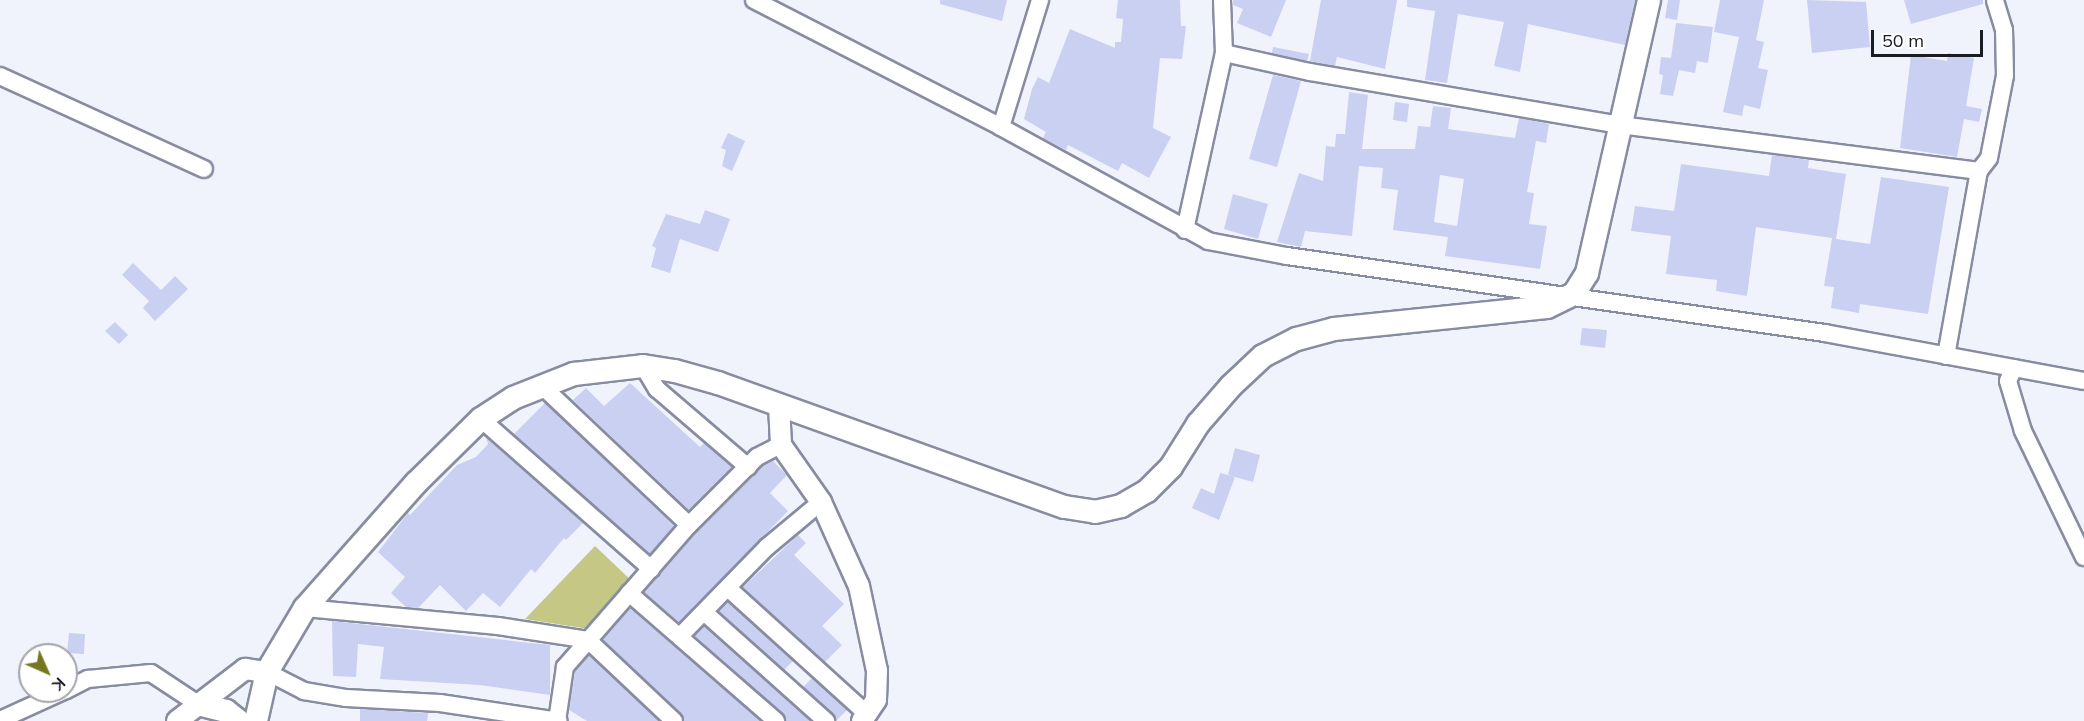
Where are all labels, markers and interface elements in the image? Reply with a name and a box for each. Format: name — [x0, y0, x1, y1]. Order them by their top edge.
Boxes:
scale bar — [1874, 18, 1986, 56]
text: 50 m — [1882, 29, 1924, 52]
north arrow — [18, 643, 78, 703]
text: K — [48, 673, 70, 695]

